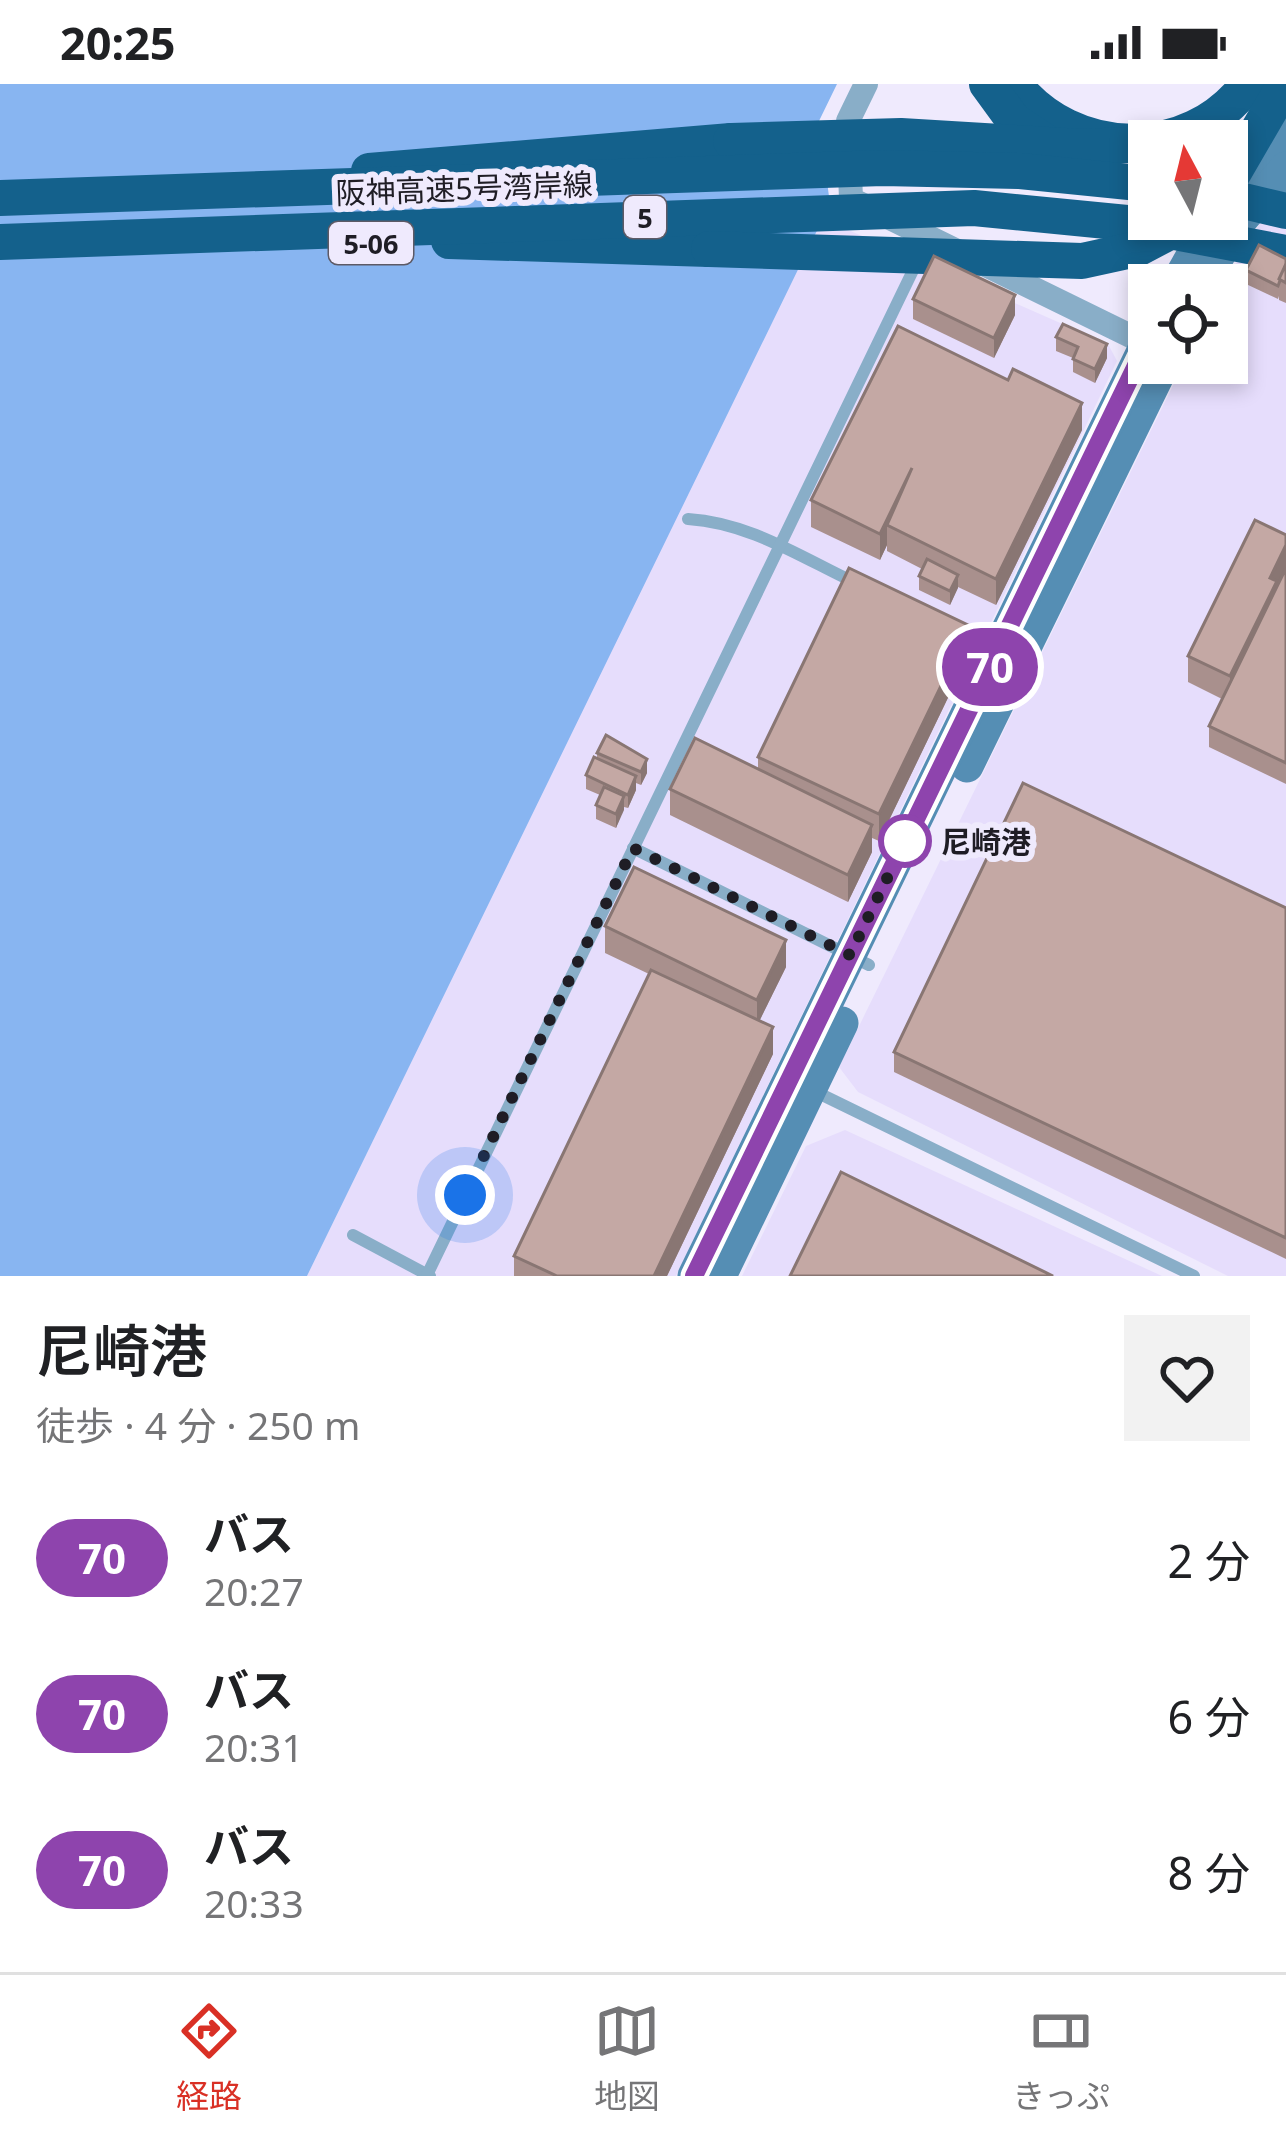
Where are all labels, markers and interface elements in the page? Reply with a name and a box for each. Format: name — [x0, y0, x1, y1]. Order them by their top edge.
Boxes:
text: 20:25 — [60, 12, 176, 73]
north arrow — [1128, 120, 1248, 240]
map controls — [1128, 120, 1248, 384]
street label: 阪神高速5号湾岸線 — [335, 163, 593, 213]
road number: 5 — [624, 196, 666, 238]
road number: 5-06 — [329, 222, 413, 264]
button: locate — [1128, 264, 1248, 384]
line badge: 70 — [936, 628, 1044, 706]
text: 70 — [966, 638, 1014, 695]
marker: 尼崎港 — [880, 816, 930, 866]
place label: 尼崎港 — [941, 821, 1031, 862]
your location — [435, 1165, 495, 1225]
text: 尼崎港 — [36, 1311, 207, 1389]
button: heart — [1124, 1315, 1250, 1441]
text: 徒歩 · 4 分 · 250 m — [36, 1398, 360, 1451]
text: バス — [204, 1503, 294, 1564]
text: 70 — [78, 1529, 126, 1586]
text: 2 分 — [1168, 1530, 1250, 1591]
text: 20:27 — [204, 1564, 304, 1617]
text: バス — [204, 1659, 294, 1720]
text: 70 — [78, 1685, 126, 1742]
text: 6 分 — [1168, 1686, 1250, 1747]
text: 20:31 — [204, 1720, 304, 1773]
text: バス — [204, 1815, 294, 1876]
text: 70 — [78, 1841, 126, 1898]
text: 8 分 — [1168, 1842, 1250, 1903]
text: 20:33 — [204, 1876, 304, 1929]
tab: 経路 — [176, 1998, 242, 2118]
tab: 地図 — [594, 1998, 660, 2118]
tab: きっぷ — [1012, 1998, 1110, 2118]

